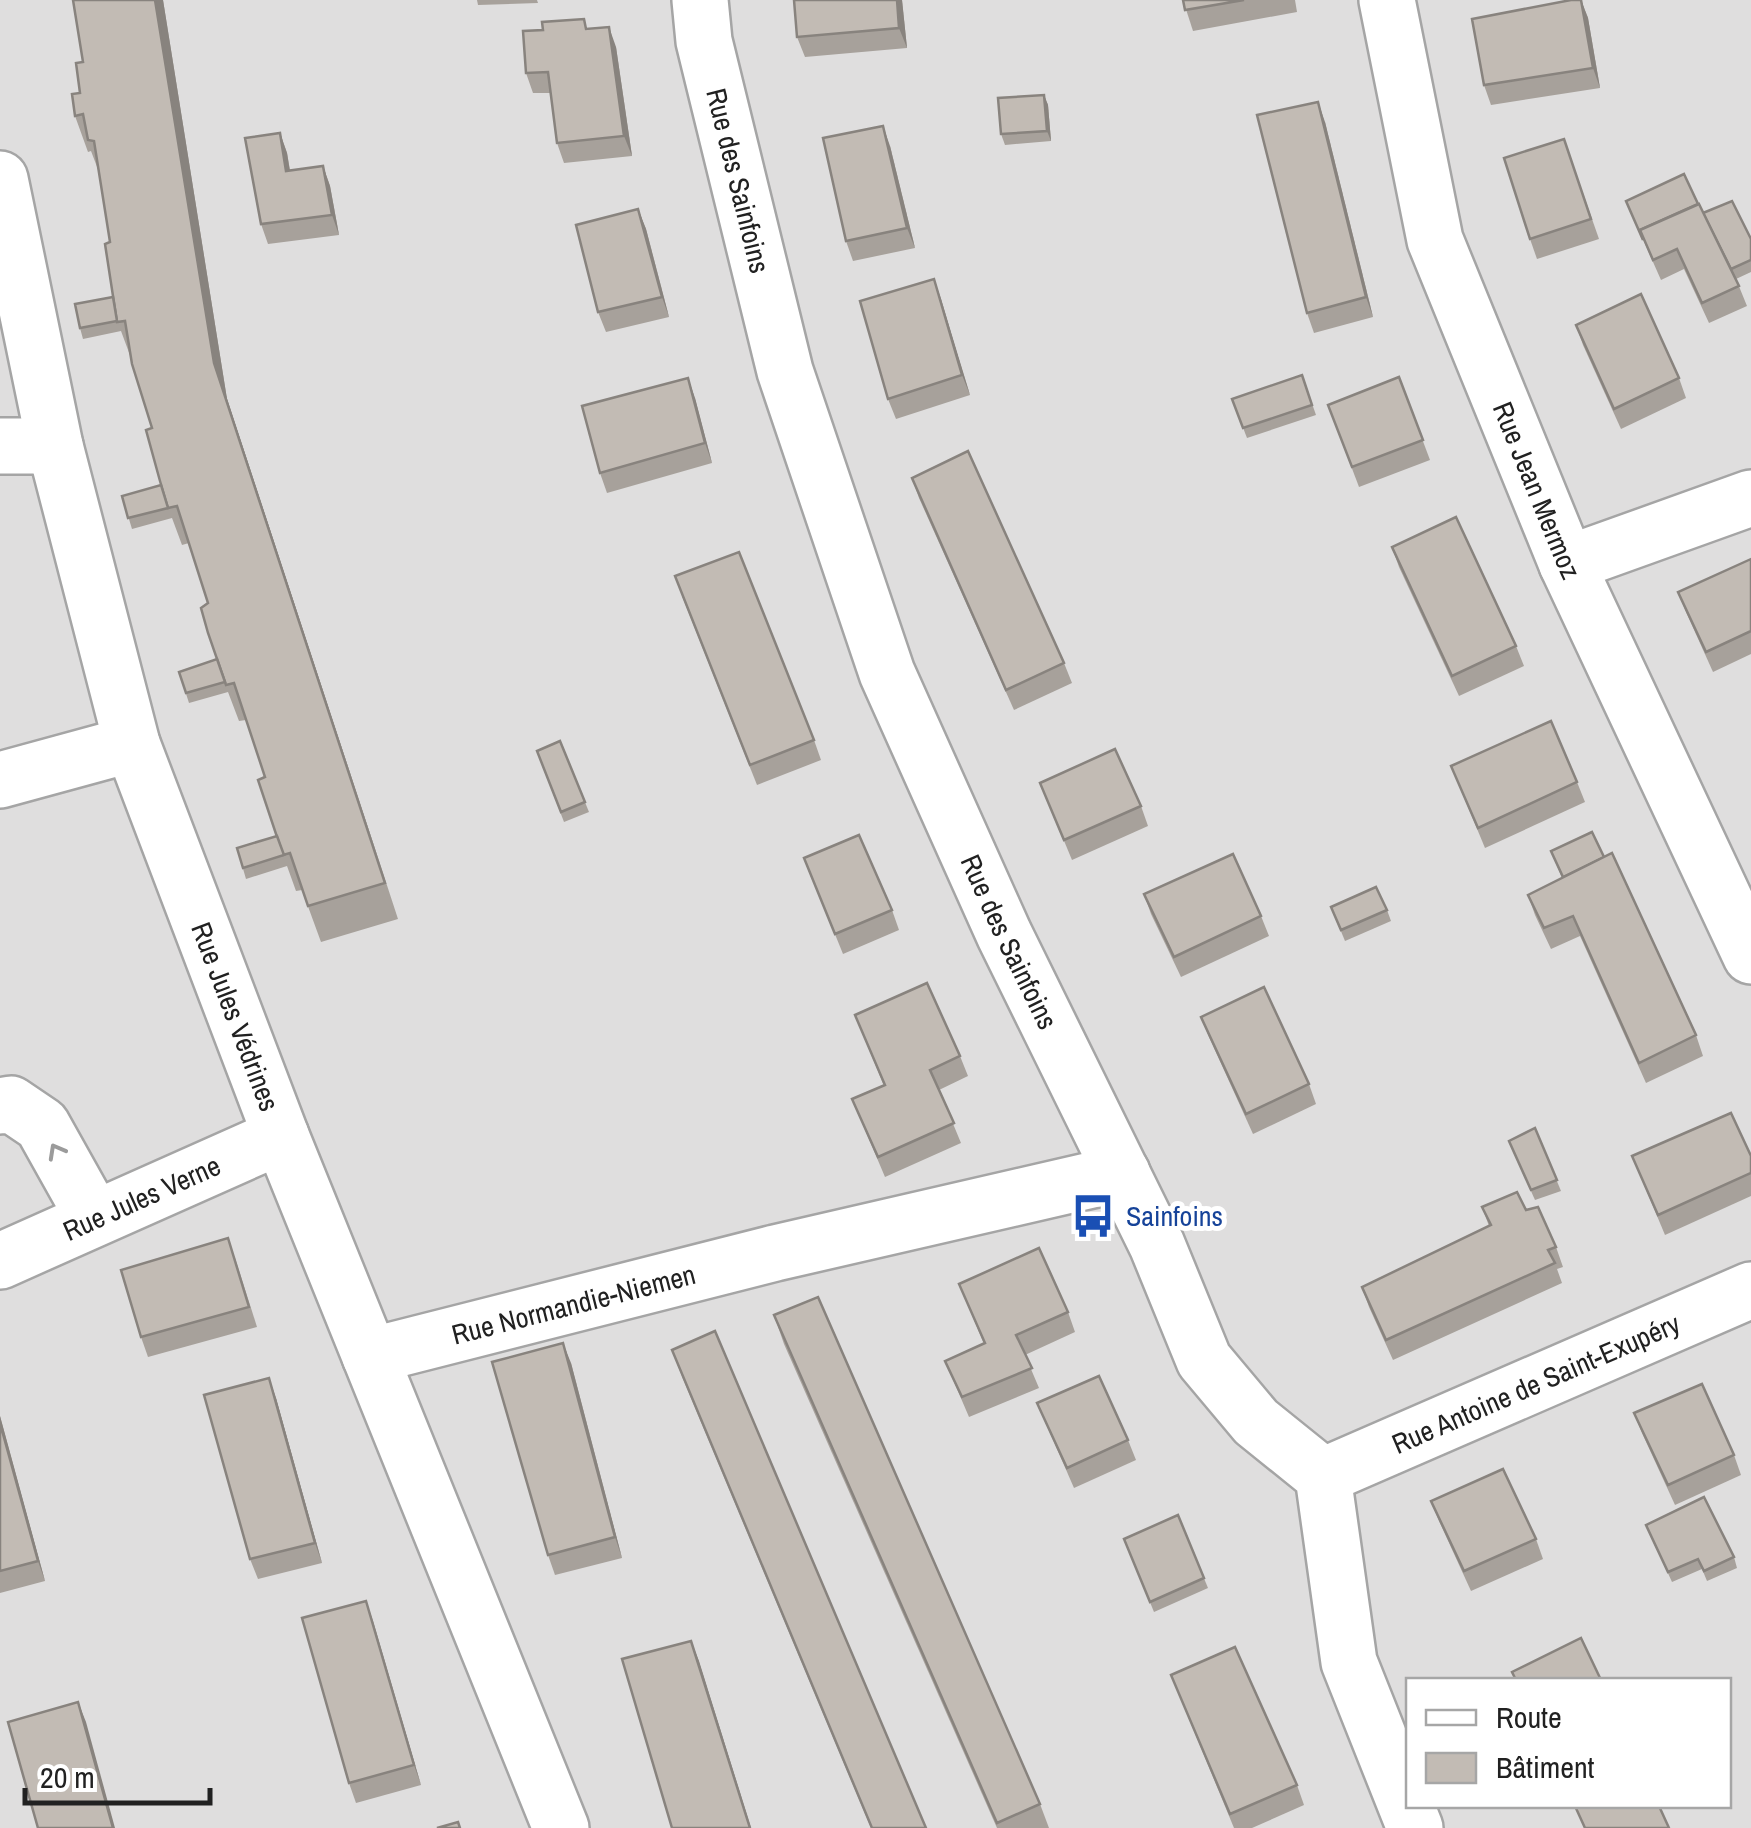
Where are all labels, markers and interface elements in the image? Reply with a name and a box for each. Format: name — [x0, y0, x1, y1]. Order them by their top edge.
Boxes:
street label: Rue des Sainfoins — [697, 84, 779, 277]
street label: Rue Jean Mermoz — [1484, 396, 1590, 585]
street label: Rue des Sainfoins — [952, 848, 1067, 1035]
street label: Rue Jules Védrines — [182, 917, 289, 1116]
one-way arrow — [48, 1143, 68, 1161]
street label: Rue Jules Verne — [57, 1146, 226, 1250]
bus stop icon: Sainfoins — [1069, 1192, 1117, 1240]
place label: Sainfoins — [1126, 1197, 1223, 1235]
street label: Rue Normandie-Niemen — [448, 1255, 699, 1353]
street label: Rue Antoine de Saint-Exupéry — [1386, 1304, 1686, 1463]
legend — [1406, 1678, 1731, 1808]
text: Route — [1496, 1697, 1562, 1737]
scale bar — [25, 1743, 210, 1805]
text: Bâtiment — [1496, 1747, 1595, 1787]
text: 20 m — [40, 1757, 95, 1797]

